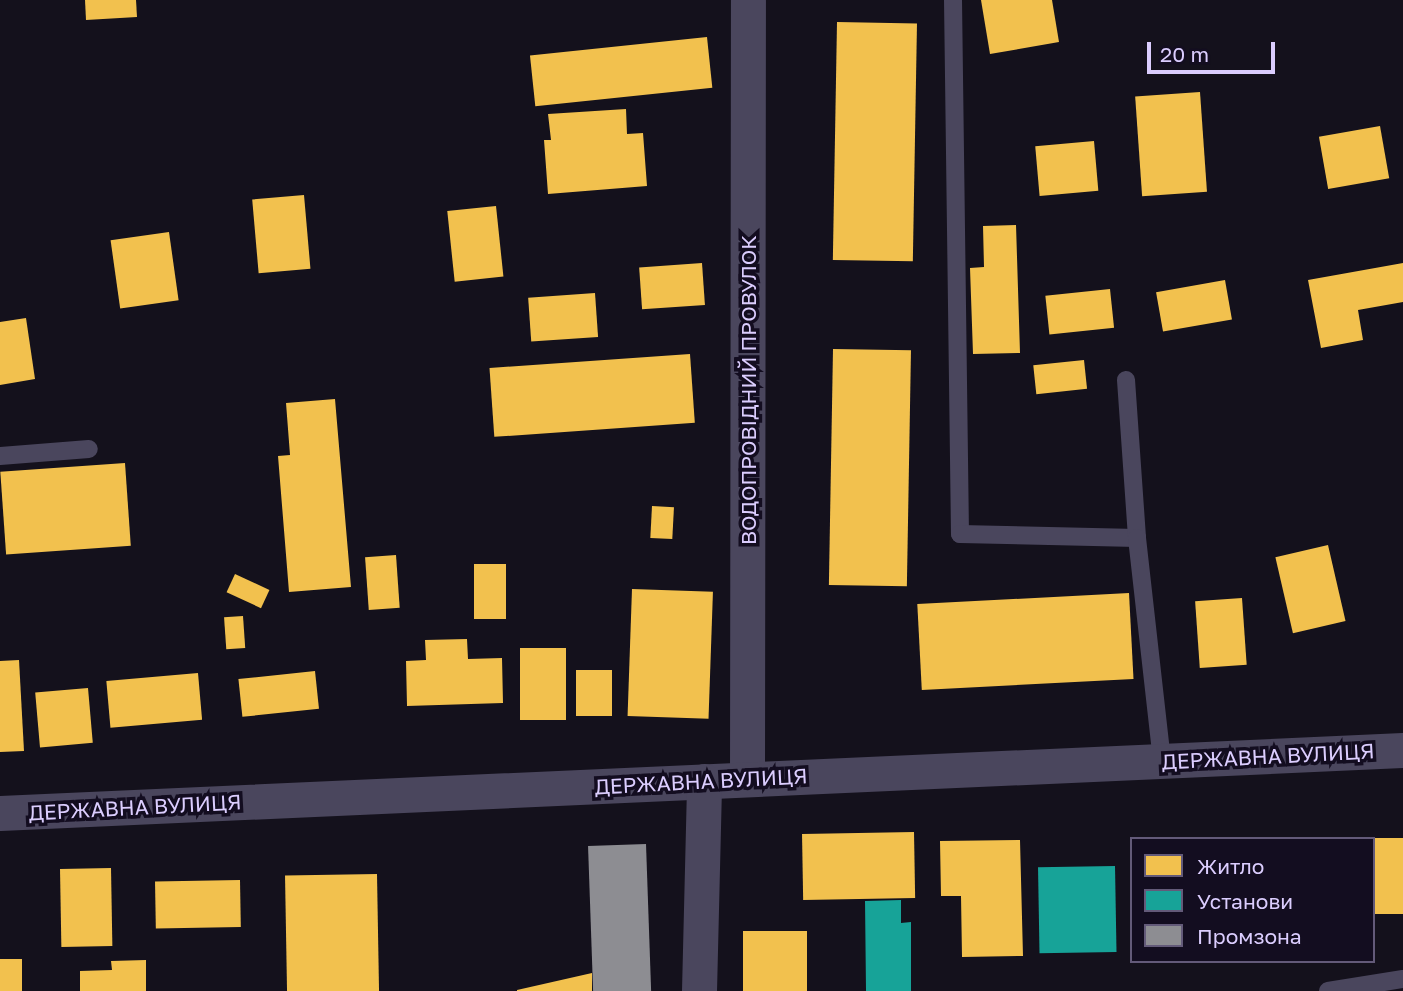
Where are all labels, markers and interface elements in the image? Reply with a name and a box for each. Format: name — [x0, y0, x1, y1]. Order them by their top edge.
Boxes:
scale bar — [1151, 28, 1279, 72]
text: 20 m — [1160, 41, 1209, 67]
street label: ВОДОПРОВІДНИЙ ПРОВУЛОК — [735, 235, 761, 545]
street label: ДЕРЖАВНА ВУЛИЦЯ — [1161, 738, 1375, 774]
street label: ДЕРЖАВНА ВУЛИЦЯ — [594, 763, 808, 799]
street label: ДЕРЖАВНА ВУЛИЦЯ — [28, 789, 242, 825]
legend — [1130, 837, 1375, 963]
text: Житло — [1197, 853, 1264, 879]
text: Установи — [1197, 888, 1293, 914]
text: Промзона — [1197, 923, 1302, 949]

